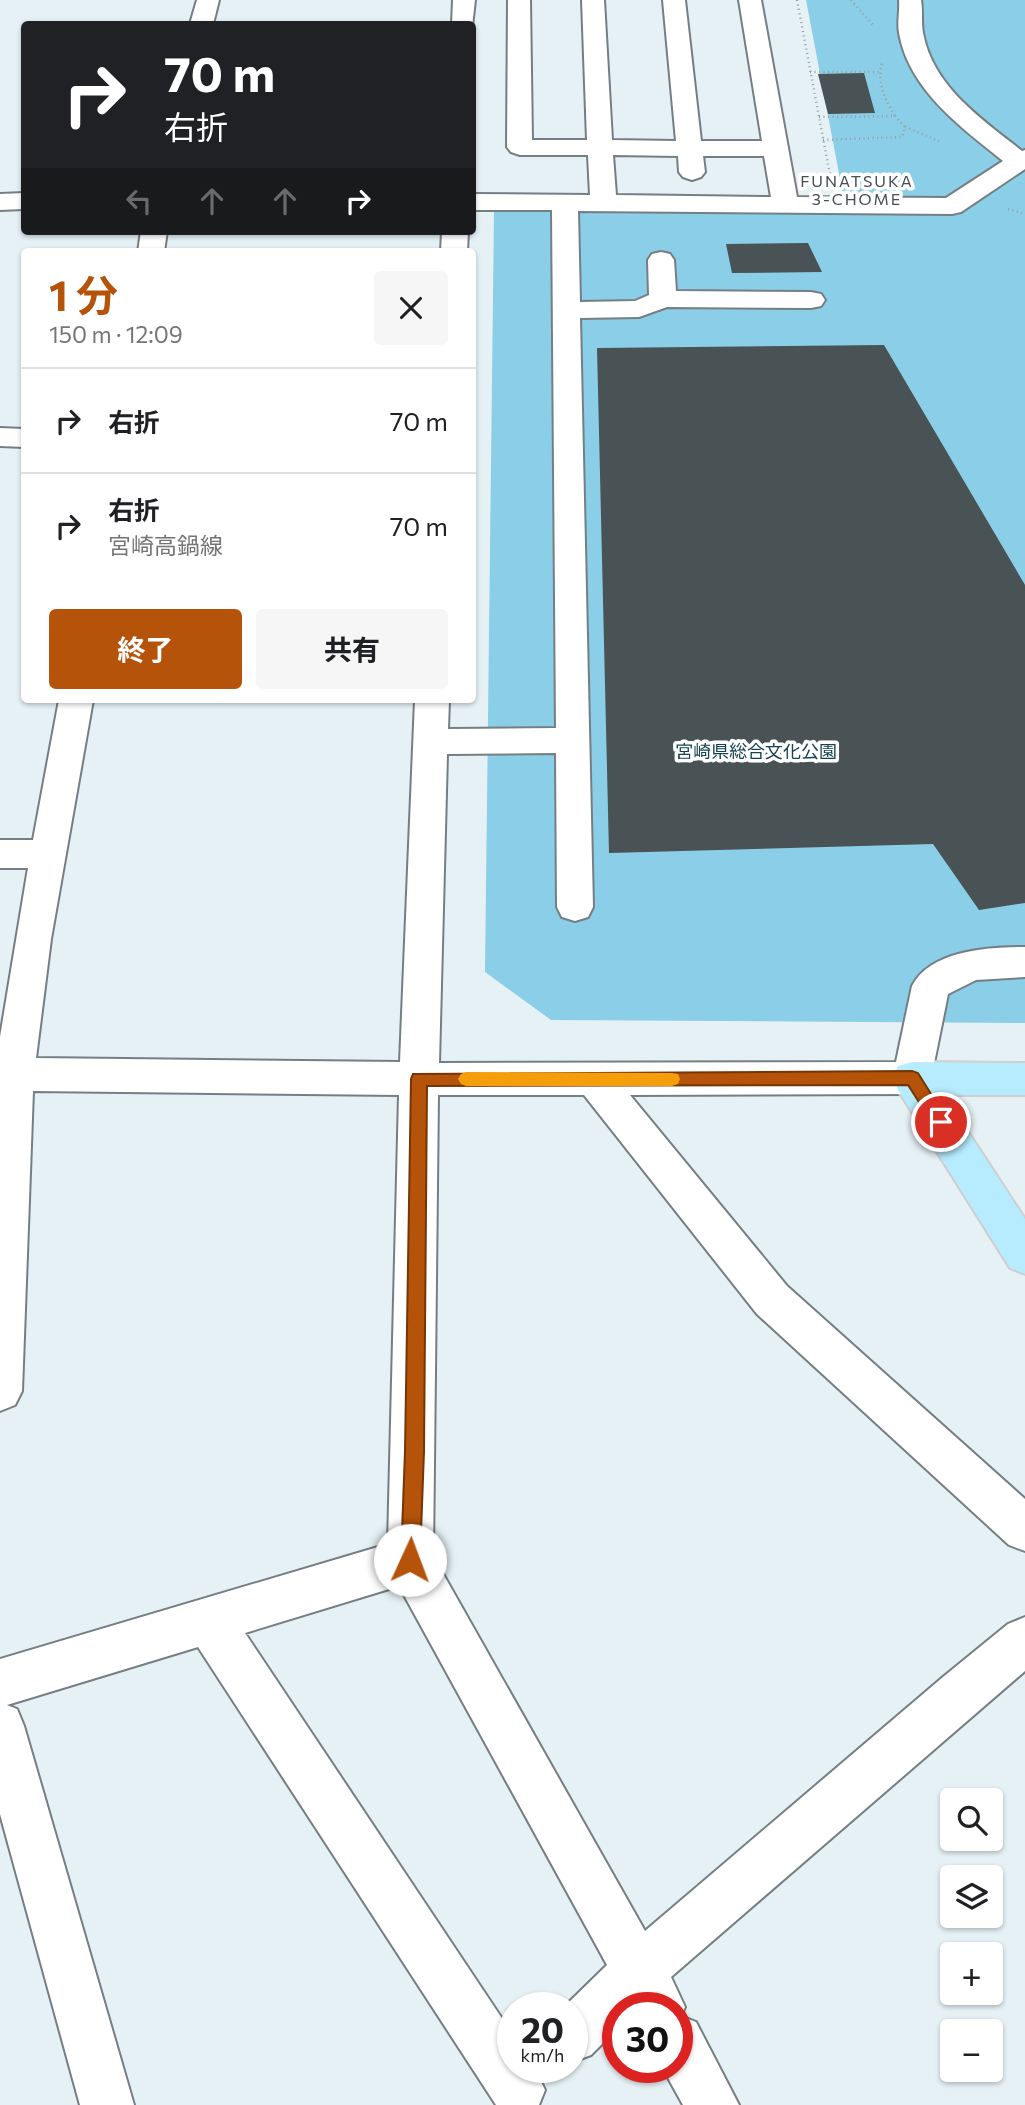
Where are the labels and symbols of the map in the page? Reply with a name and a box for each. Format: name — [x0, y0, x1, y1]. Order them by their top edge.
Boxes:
district label: FUNATSUKA 3-CHOME — [800, 171, 914, 208]
park label: 宮崎県総合文化公園 — [675, 740, 837, 762]
pin — [911, 1092, 971, 1152]
position arrow — [373, 1523, 447, 1597]
speed limit sign: 30 — [602, 1992, 693, 2083]

